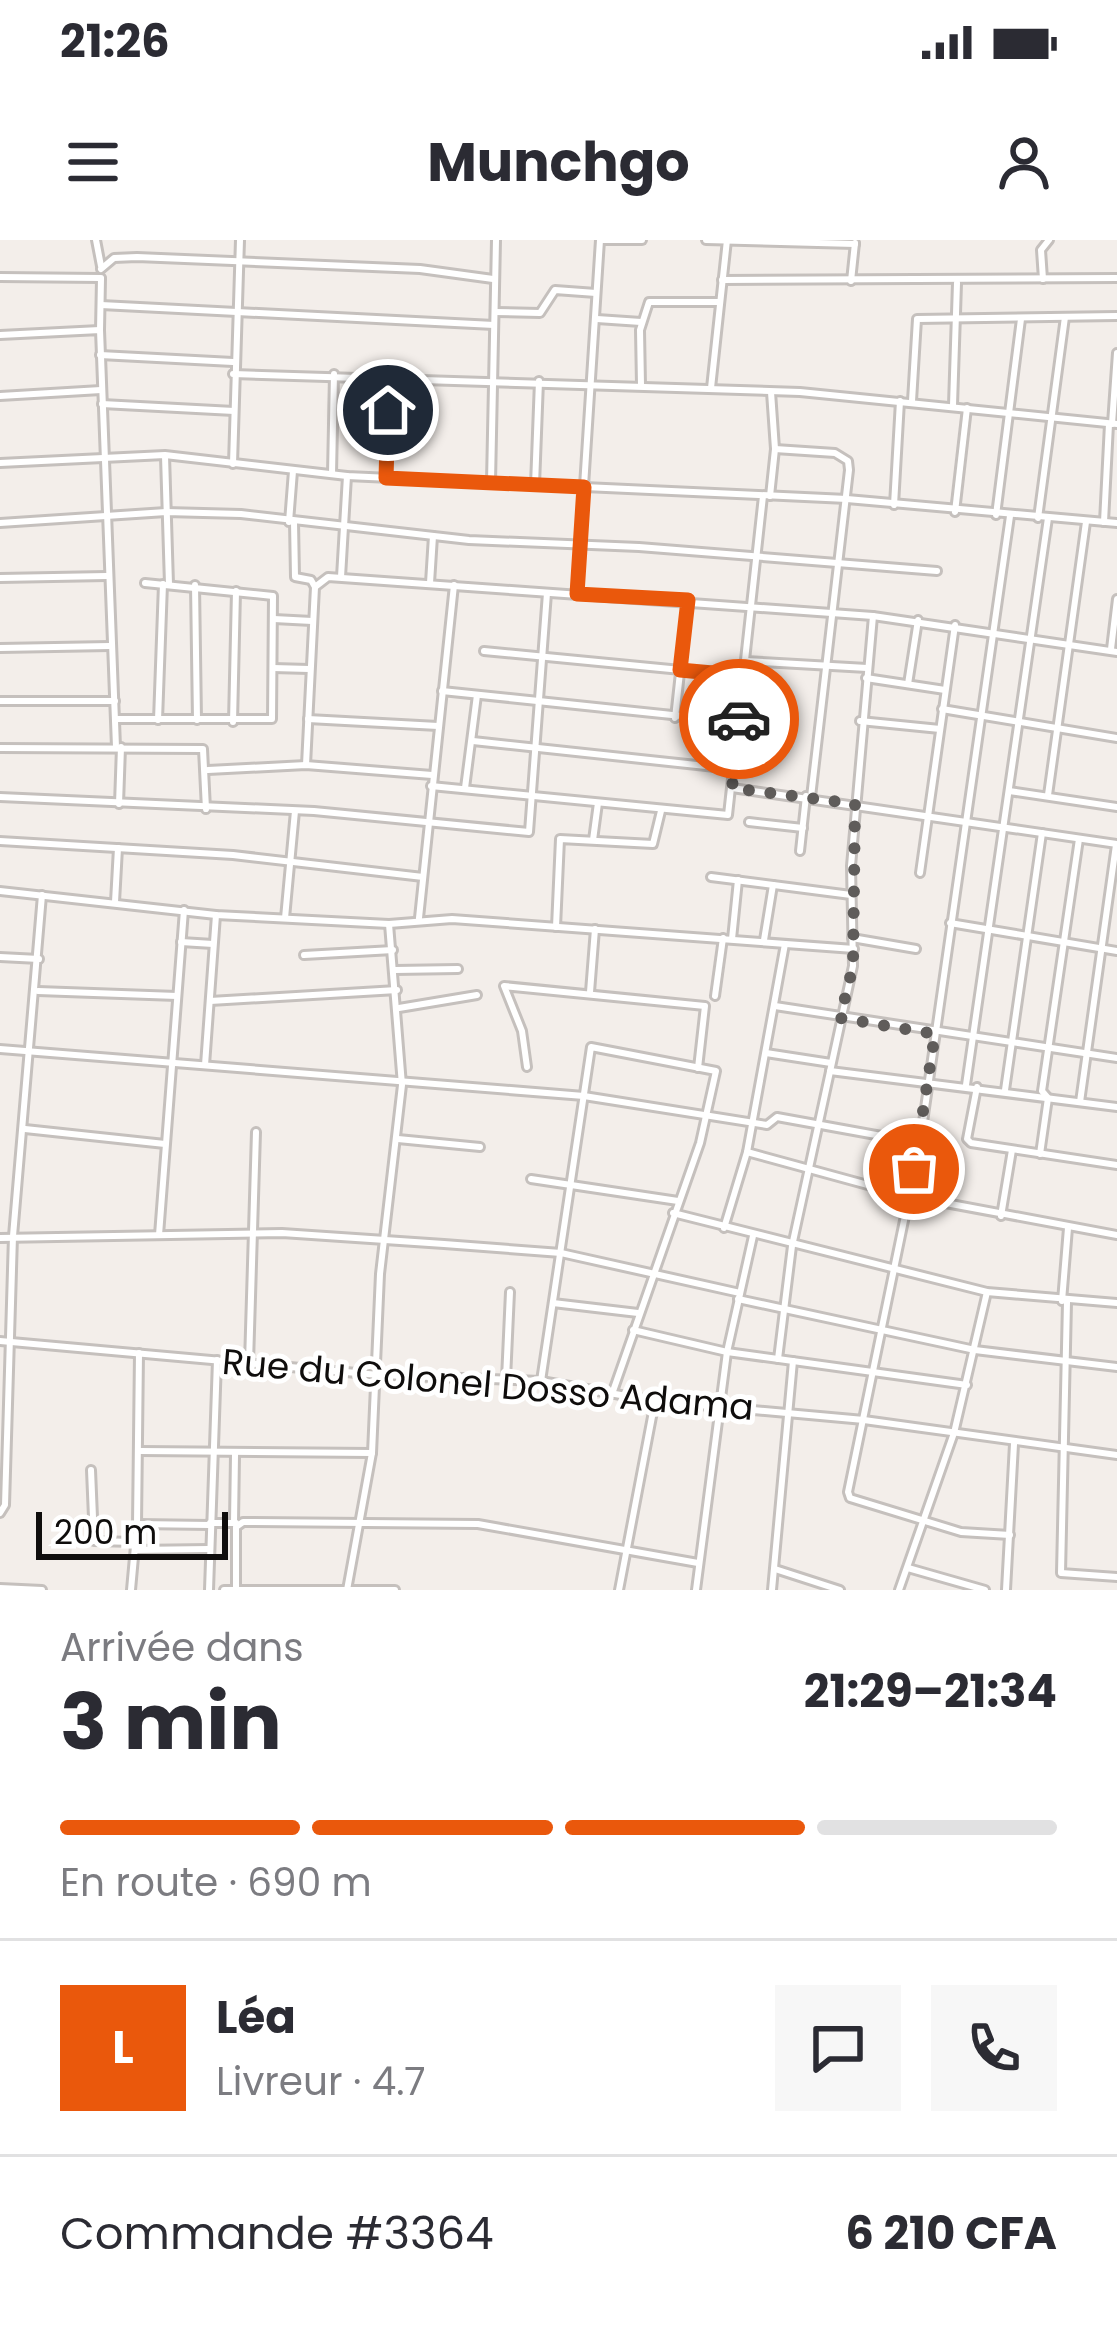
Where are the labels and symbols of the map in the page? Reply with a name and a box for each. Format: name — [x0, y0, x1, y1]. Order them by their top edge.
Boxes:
pin — [337, 359, 439, 461]
courier — [679, 659, 799, 779]
pin — [863, 1118, 965, 1220]
street label: Rue du Colonel Dosso Adama — [220, 1336, 756, 1433]
scale bar — [36, 1506, 228, 1559]

